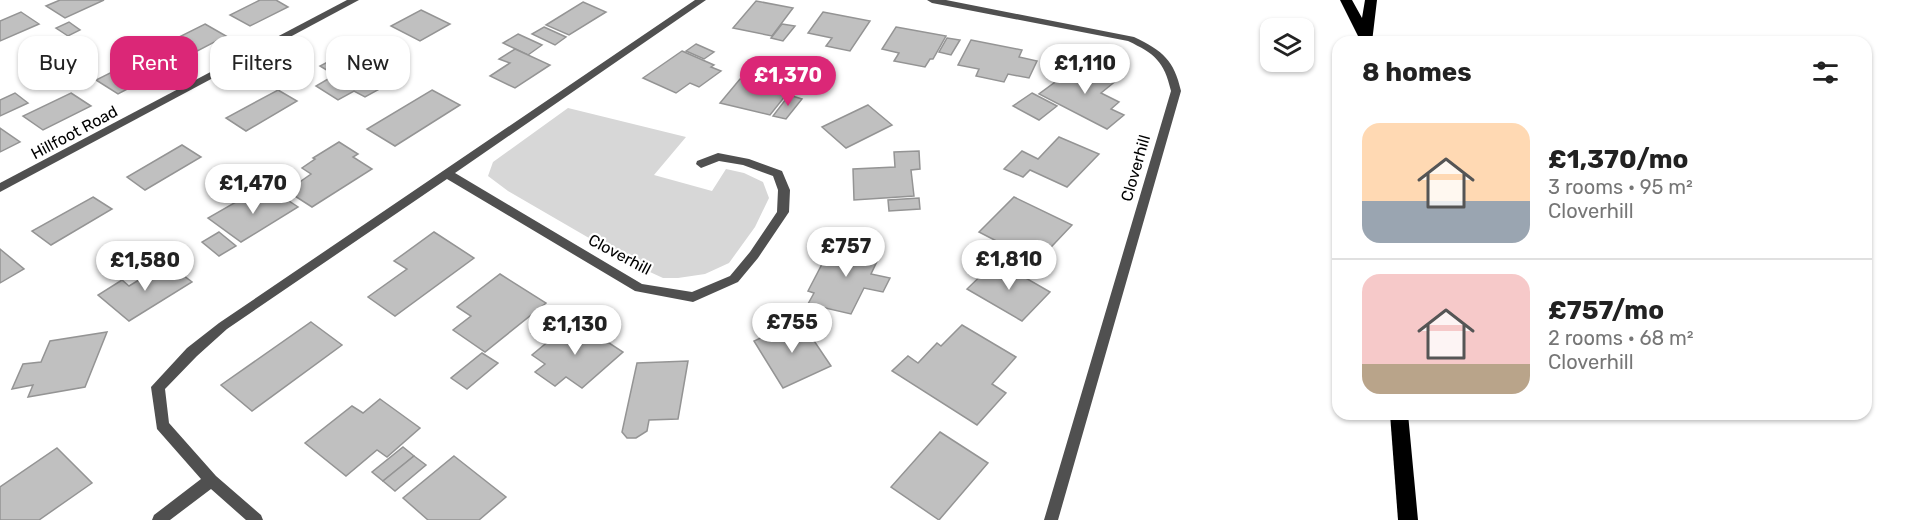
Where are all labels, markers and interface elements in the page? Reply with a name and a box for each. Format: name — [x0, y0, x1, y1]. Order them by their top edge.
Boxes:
map controls — [1260, 18, 1314, 72]
button: layers — [1260, 18, 1314, 72]
chip: Buy — [18, 36, 98, 90]
chip: Rent — [110, 36, 198, 90]
chip: Filters — [210, 36, 314, 90]
chip: New — [326, 36, 410, 90]
pin: £1,110 — [1036, 44, 1134, 95]
text: £1,110 — [1054, 51, 1116, 75]
pin: £1,370 — [739, 56, 837, 107]
icon: filters — [1809, 56, 1842, 89]
text: 8 homes — [1362, 57, 1472, 88]
text: £1,370 — [754, 63, 822, 87]
street label: Hillfoot Road — [28, 102, 121, 163]
street label: Cloverhill — [1117, 133, 1154, 204]
text: £1,370/mo — [1548, 144, 1688, 175]
icon: home — [1410, 147, 1482, 219]
pin: £1,470 — [204, 164, 302, 215]
text: £1,470 — [219, 171, 287, 195]
text: 3 rooms · 95 m² — [1548, 175, 1693, 199]
text: Cloverhill — [1548, 199, 1634, 223]
pin: £757 — [810, 227, 882, 278]
street label: Cloverhill — [585, 230, 654, 279]
text: £757 — [821, 234, 871, 258]
pin: £1,810 — [960, 240, 1058, 291]
pin: £1,580 — [96, 241, 194, 292]
text: £1,810 — [976, 247, 1042, 271]
text: £1,580 — [110, 248, 180, 272]
text: £757/mo — [1548, 295, 1664, 326]
icon: home — [1410, 298, 1482, 370]
pin: £755 — [756, 303, 828, 354]
pin: £1,130 — [526, 305, 624, 356]
text: £755 — [766, 310, 818, 334]
text: £1,130 — [542, 312, 608, 336]
text: 2 rooms · 68 m² — [1548, 326, 1694, 350]
text: Cloverhill — [1548, 350, 1634, 374]

